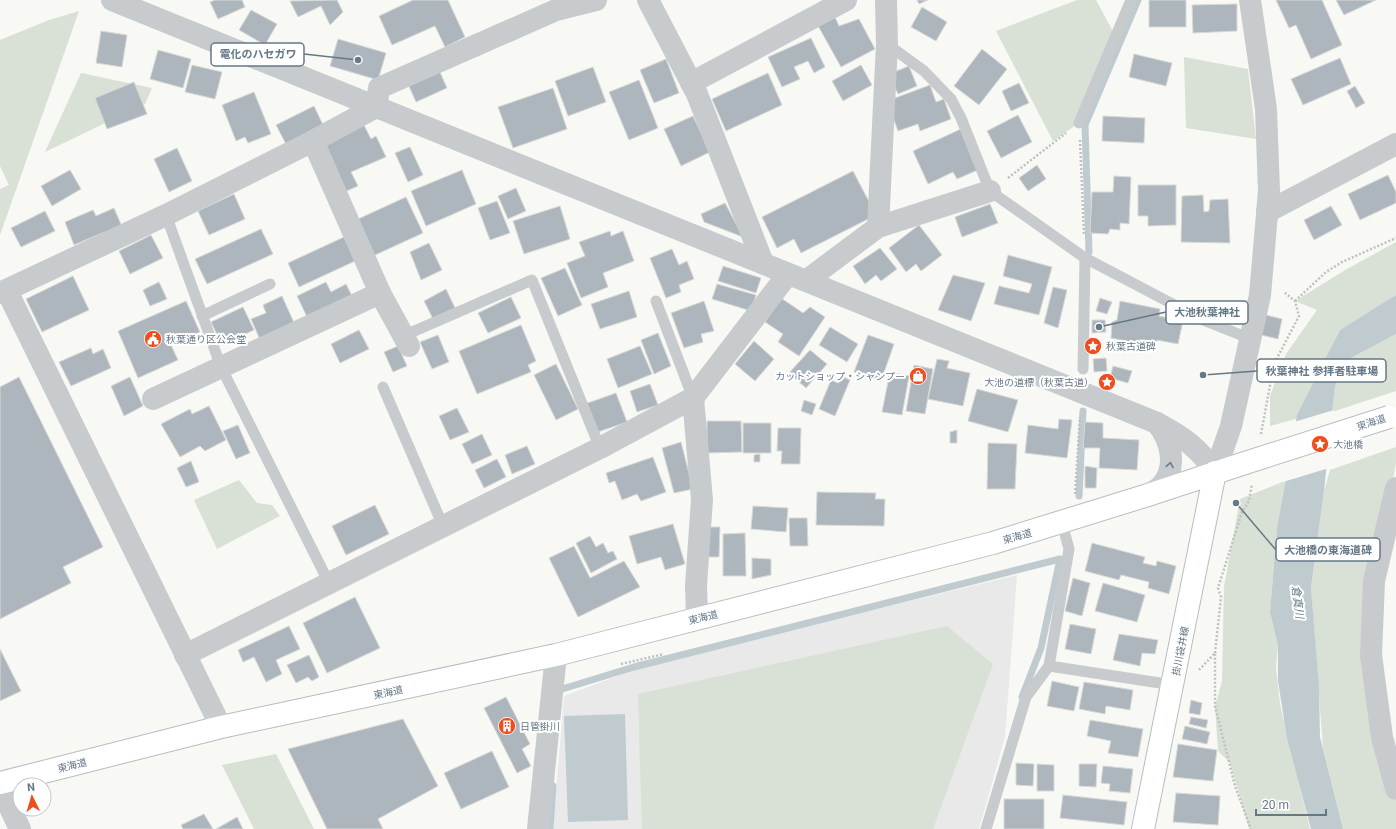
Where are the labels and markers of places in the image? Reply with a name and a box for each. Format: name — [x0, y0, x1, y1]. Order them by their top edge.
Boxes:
callout: 電化のハセガワ — [211, 43, 304, 66]
callout: 大池秋葉神社 — [1166, 301, 1248, 324]
public building icon: 秋葉通り区公会堂 — [143, 329, 163, 349]
place label: 秋葉通り区公会堂 — [166, 334, 246, 345]
place icon: 秋葉古道碑 — [1083, 336, 1103, 356]
place label: 秋葉古道碑 — [1106, 341, 1156, 352]
callout: 秋葉神社 参拝者駐車場 — [1257, 359, 1386, 382]
shop icon: カットショップ・シャンプー — [908, 366, 928, 386]
place label: カットショップ・シャンプー — [775, 371, 905, 382]
place icon: 大池の道標（秋葉古道） — [1097, 372, 1117, 392]
place label: 大池の道標（秋葉古道） — [984, 377, 1094, 388]
place icon: 大池橋 — [1310, 434, 1330, 454]
place label: 大池橋 — [1333, 439, 1363, 450]
callout: 大池橋の東海道碑 — [1276, 538, 1380, 561]
building icon: 日管掛川 — [497, 716, 517, 736]
place label: 日管掛川 — [520, 721, 560, 732]

